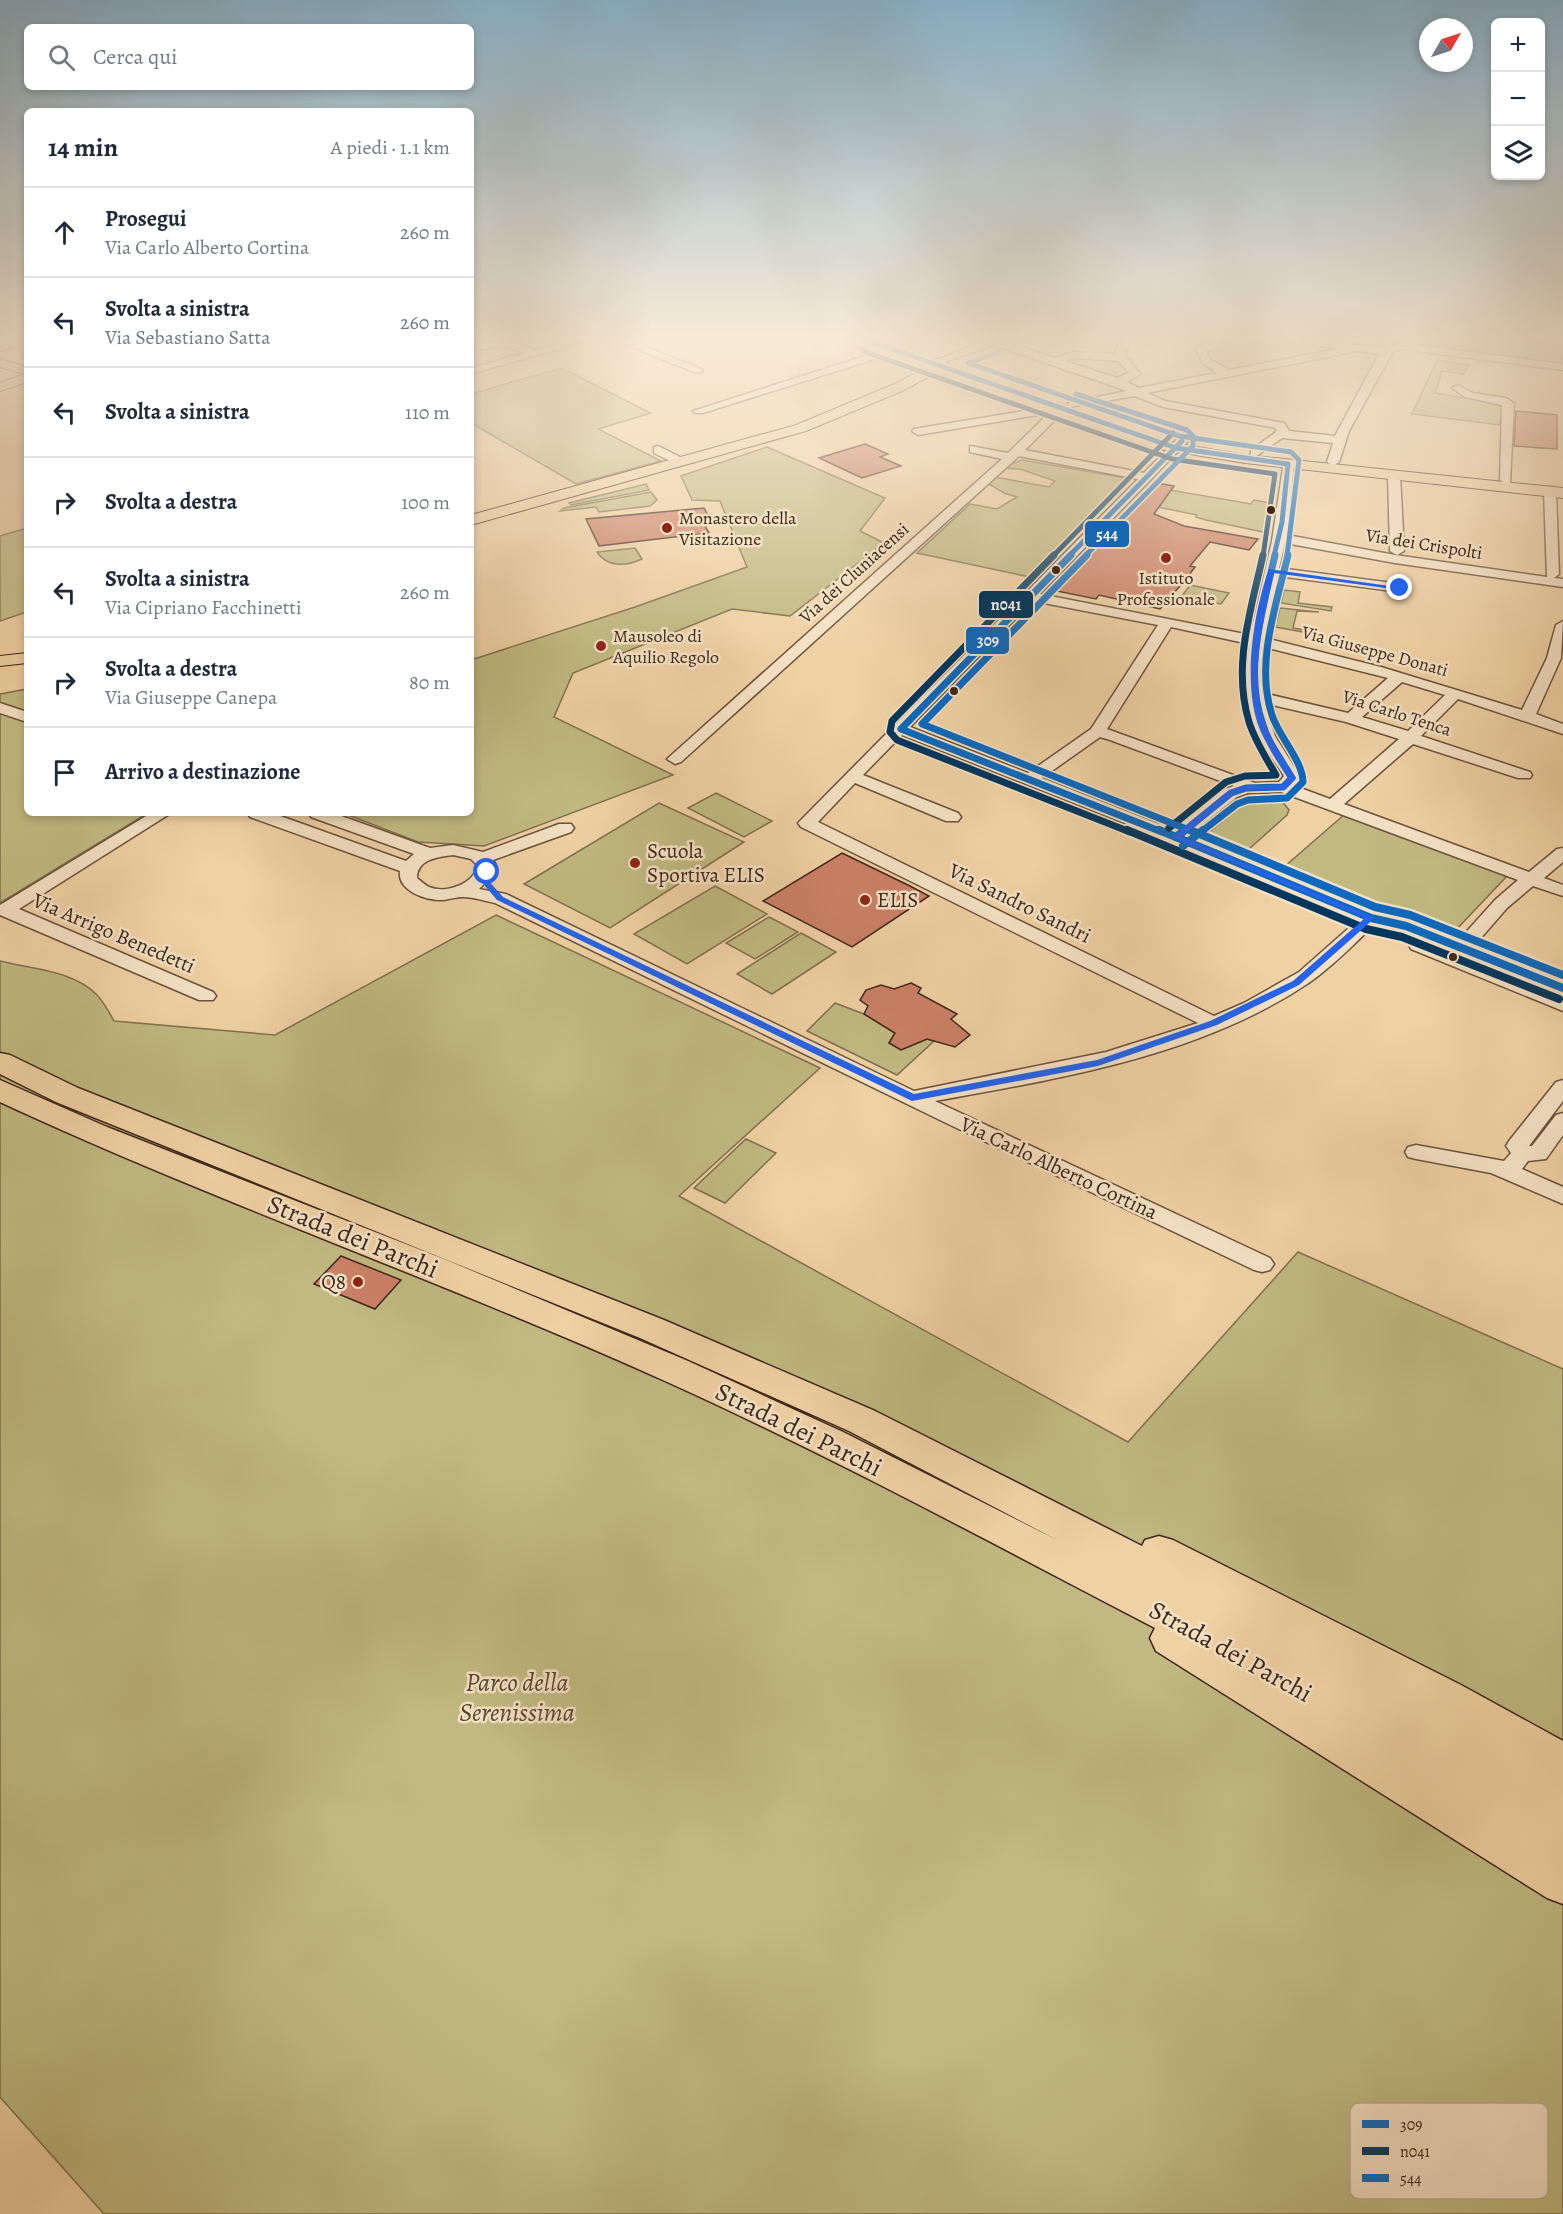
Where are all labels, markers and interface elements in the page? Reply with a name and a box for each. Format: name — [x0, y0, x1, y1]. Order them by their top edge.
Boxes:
north arrow — [1419, 18, 1473, 72]
map controls — [1491, 18, 1545, 180]
button: + — [1491, 18, 1545, 72]
search box — [24, 24, 474, 90]
icon: search — [45, 41, 78, 74]
text: Cerca qui — [93, 42, 178, 72]
button: − — [1491, 72, 1545, 126]
button: layers — [1491, 126, 1545, 180]
text: 14 min — [48, 130, 118, 165]
text: A piedi · 1.1 km — [331, 134, 450, 161]
text: Prosegui — [105, 204, 186, 234]
icon: ahead — [48, 216, 81, 249]
text: 260 m — [400, 219, 450, 246]
text: Via Carlo Alberto Cortina — [105, 234, 309, 261]
text: Svolta a sinistra — [105, 294, 250, 324]
icon: left — [48, 306, 81, 339]
text: 260 m — [400, 309, 450, 336]
text: Via Sebastiano Satta — [105, 324, 270, 351]
icon: left — [48, 396, 81, 429]
text: Svolta a sinistra — [105, 397, 250, 427]
text: 110 m — [405, 399, 450, 426]
icon: right — [48, 486, 81, 519]
text: Svolta a destra — [105, 487, 237, 517]
text: 100 m — [401, 489, 450, 516]
unlabelled marker — [1265, 504, 1277, 516]
place label: Monastero della Visitazione — [678, 506, 797, 551]
street label: Via dei Cluniacensi — [793, 517, 914, 629]
line badge: 544 — [1084, 520, 1130, 548]
marker: Monastero della Visitazione — [660, 521, 674, 535]
street label: Via dei Crispolti — [1363, 523, 1484, 565]
text: 544 — [1096, 524, 1118, 546]
marker: Istituto Professionale — [1159, 551, 1173, 565]
text: Svolta a sinistra — [105, 564, 250, 594]
unlabelled marker — [1050, 564, 1062, 576]
place label: Istituto Professionale — [1117, 566, 1215, 611]
route end — [1386, 574, 1412, 600]
icon: left — [48, 576, 81, 609]
text: 260 m — [400, 579, 450, 606]
line badge: n041 — [978, 590, 1034, 619]
text: Via Cipriano Facchinetti — [105, 594, 302, 621]
text: n041 — [991, 594, 1021, 616]
street label: Via Giuseppe Donati — [1298, 620, 1451, 682]
place label: Mausoleo di Aquilio Regolo — [612, 624, 719, 669]
line badge: 309 — [965, 626, 1010, 655]
text: 309 — [977, 630, 999, 652]
marker: Mausoleo di Aquilio Regolo — [594, 639, 608, 653]
text: Svolta a destra — [105, 654, 237, 684]
icon: right — [48, 666, 81, 699]
text: 80 m — [409, 669, 450, 696]
text: Via Giuseppe Canepa — [105, 684, 277, 711]
street label: Via Carlo Tenca — [1338, 684, 1455, 742]
unlabelled marker — [948, 685, 960, 697]
icon: arrive — [48, 756, 81, 789]
text: Arrivo a destinazione — [105, 757, 300, 787]
place label: Scuola Sportiva ELIS — [647, 837, 765, 889]
marker: Scuola Sportiva ELIS — [628, 856, 642, 870]
street label: Via Sandro Sandri — [943, 856, 1096, 950]
route start — [473, 858, 499, 884]
street label: Via Arrigo Benedetti — [28, 886, 200, 980]
place label: ELIS — [877, 886, 918, 914]
marker: ELIS — [858, 893, 872, 907]
unlabelled marker — [1447, 951, 1459, 963]
street label: Via Carlo Alberto Cortina — [955, 1110, 1162, 1226]
street label: Strada dei Parchi — [262, 1186, 443, 1287]
place label: Q8 — [321, 1268, 346, 1296]
marker: Q8 — [351, 1275, 365, 1289]
street label: Strada dei Parchi — [710, 1374, 888, 1485]
street label: Strada dei Parchi — [1143, 1592, 1319, 1711]
park label: Parco della Serenissima — [459, 1665, 575, 1730]
legend — [1350, 2103, 1548, 2199]
text: 309 — [1400, 2114, 1422, 2136]
text: n041 — [1400, 2141, 1431, 2163]
text: 544 — [1400, 2168, 1421, 2190]

